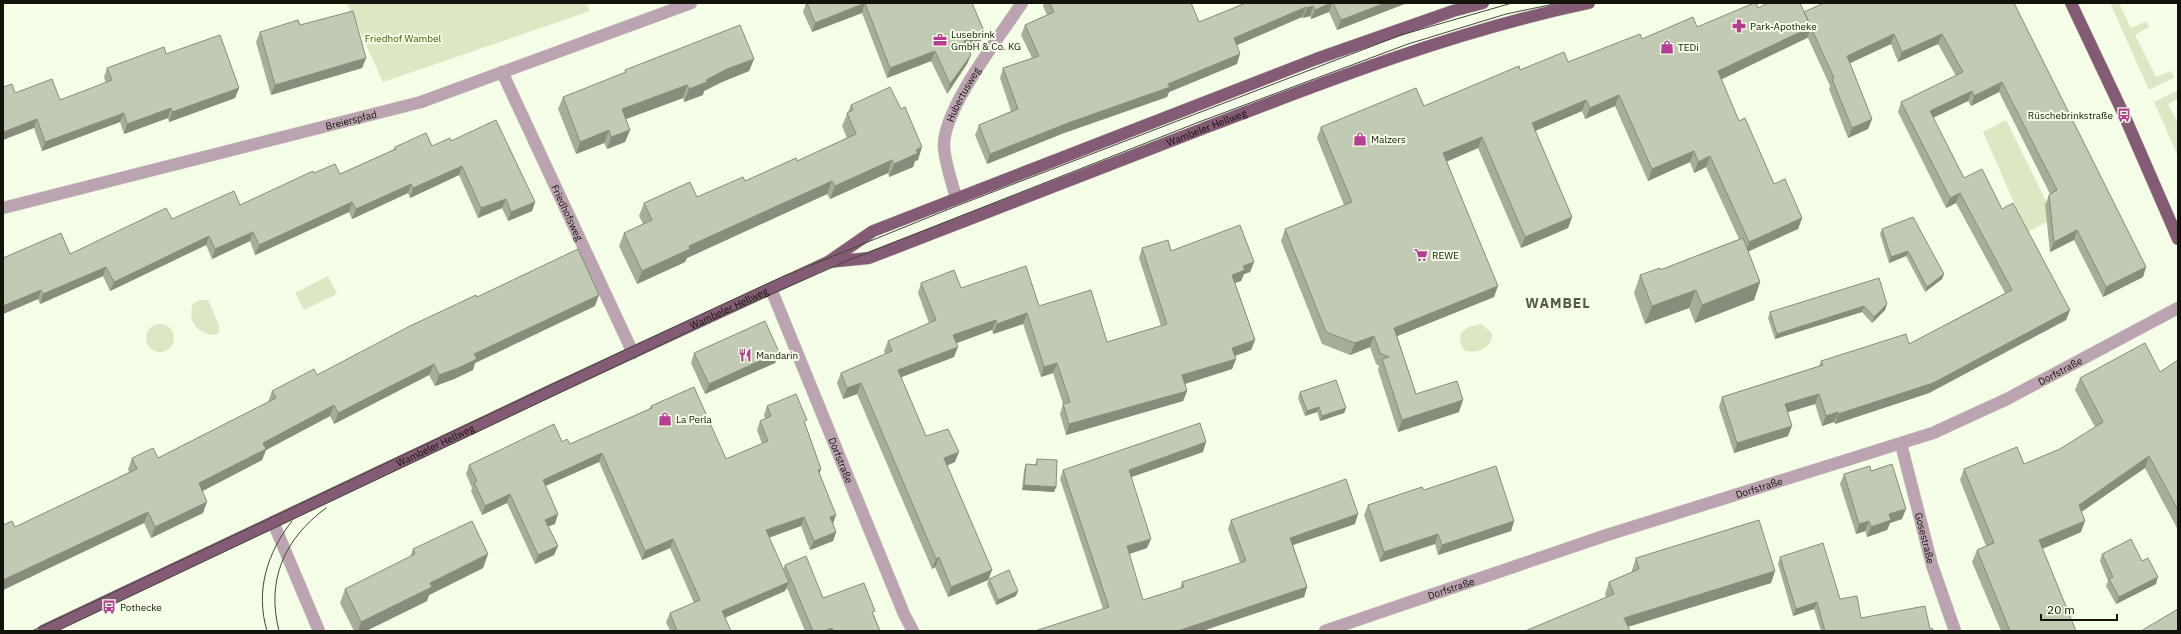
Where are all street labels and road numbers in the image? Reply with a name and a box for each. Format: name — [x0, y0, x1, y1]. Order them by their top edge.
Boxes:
street label: Hubertusweg — [943, 64, 983, 124]
street label: Wambeler Hellweg — [1164, 106, 1249, 149]
street label: Breierspfad — [324, 107, 378, 132]
street label: Friedhofsweg — [549, 182, 586, 243]
street label: Wambeler Hellweg — [688, 284, 771, 332]
street label: Dorfstraße — [2036, 353, 2085, 388]
street label: Wambeler Hellweg — [394, 421, 477, 469]
street label: Dorfstraße — [826, 435, 856, 486]
street label: Dorfstraße — [1734, 474, 1784, 501]
street label: Gosestraße — [1912, 511, 1938, 565]
street label: Dorfstraße — [1426, 574, 1476, 602]

